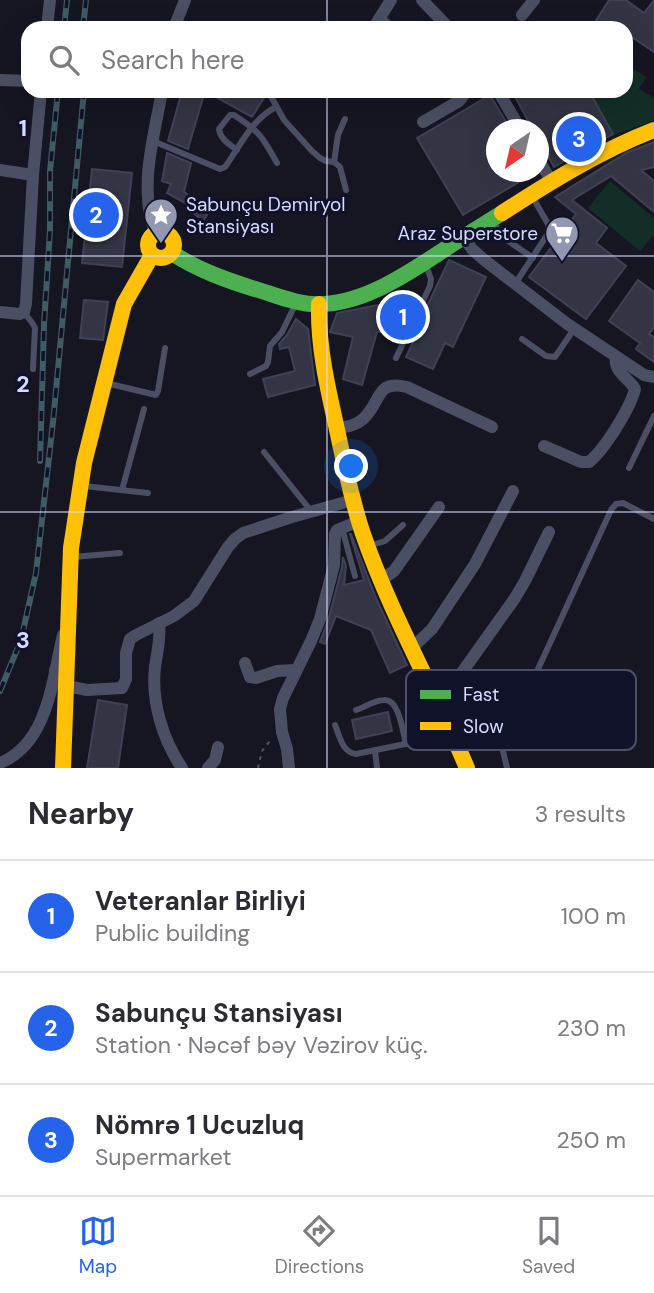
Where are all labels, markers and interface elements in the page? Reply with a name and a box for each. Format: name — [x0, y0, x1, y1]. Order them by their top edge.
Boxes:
search box — [21, 21, 633, 98]
icon: search — [45, 41, 83, 79]
text: Search here — [101, 43, 244, 77]
text: 1 — [19, 113, 27, 143]
pin: 3 — [556, 113, 602, 165]
north arrow — [486, 119, 549, 182]
pin: 2 — [73, 189, 119, 241]
place label: Sabunçu Dəmiryol Stansiyası — [186, 192, 345, 239]
place icon: Sabunçu Dəmiryol Stansiyası — [142, 196, 180, 245]
supermarket icon: Araz Superstore — [543, 214, 581, 263]
place label: Araz Superstore — [398, 221, 538, 246]
pin: 1 — [380, 291, 426, 343]
text: 2 — [16, 369, 30, 399]
your location — [334, 449, 368, 483]
text: 3 — [16, 625, 30, 655]
legend — [406, 670, 636, 750]
text: Fast — [463, 682, 499, 707]
text: Slow — [463, 714, 504, 739]
text: Nearby — [28, 794, 134, 833]
text: 3 results — [535, 799, 626, 829]
text: Veteranlar Birliyi — [95, 884, 306, 918]
text: 1 — [47, 901, 55, 931]
text: 100 m — [561, 901, 626, 931]
text: Public building — [95, 918, 250, 948]
text: Sabunçu Stansiyası — [95, 996, 343, 1030]
text: 2 — [44, 1013, 58, 1043]
text: 230 m — [557, 1013, 626, 1043]
text: Station · Nəcəf bəy Vəzirov küç. — [95, 1030, 428, 1060]
text: Nömrə 1 Ucuzluq — [95, 1108, 304, 1142]
text: 3 — [44, 1125, 58, 1155]
text: 250 m — [556, 1125, 626, 1155]
text: Supermarket — [95, 1142, 231, 1172]
tab: Map — [79, 1212, 117, 1279]
tab: Directions — [275, 1212, 364, 1279]
tab: Saved — [522, 1212, 575, 1279]

